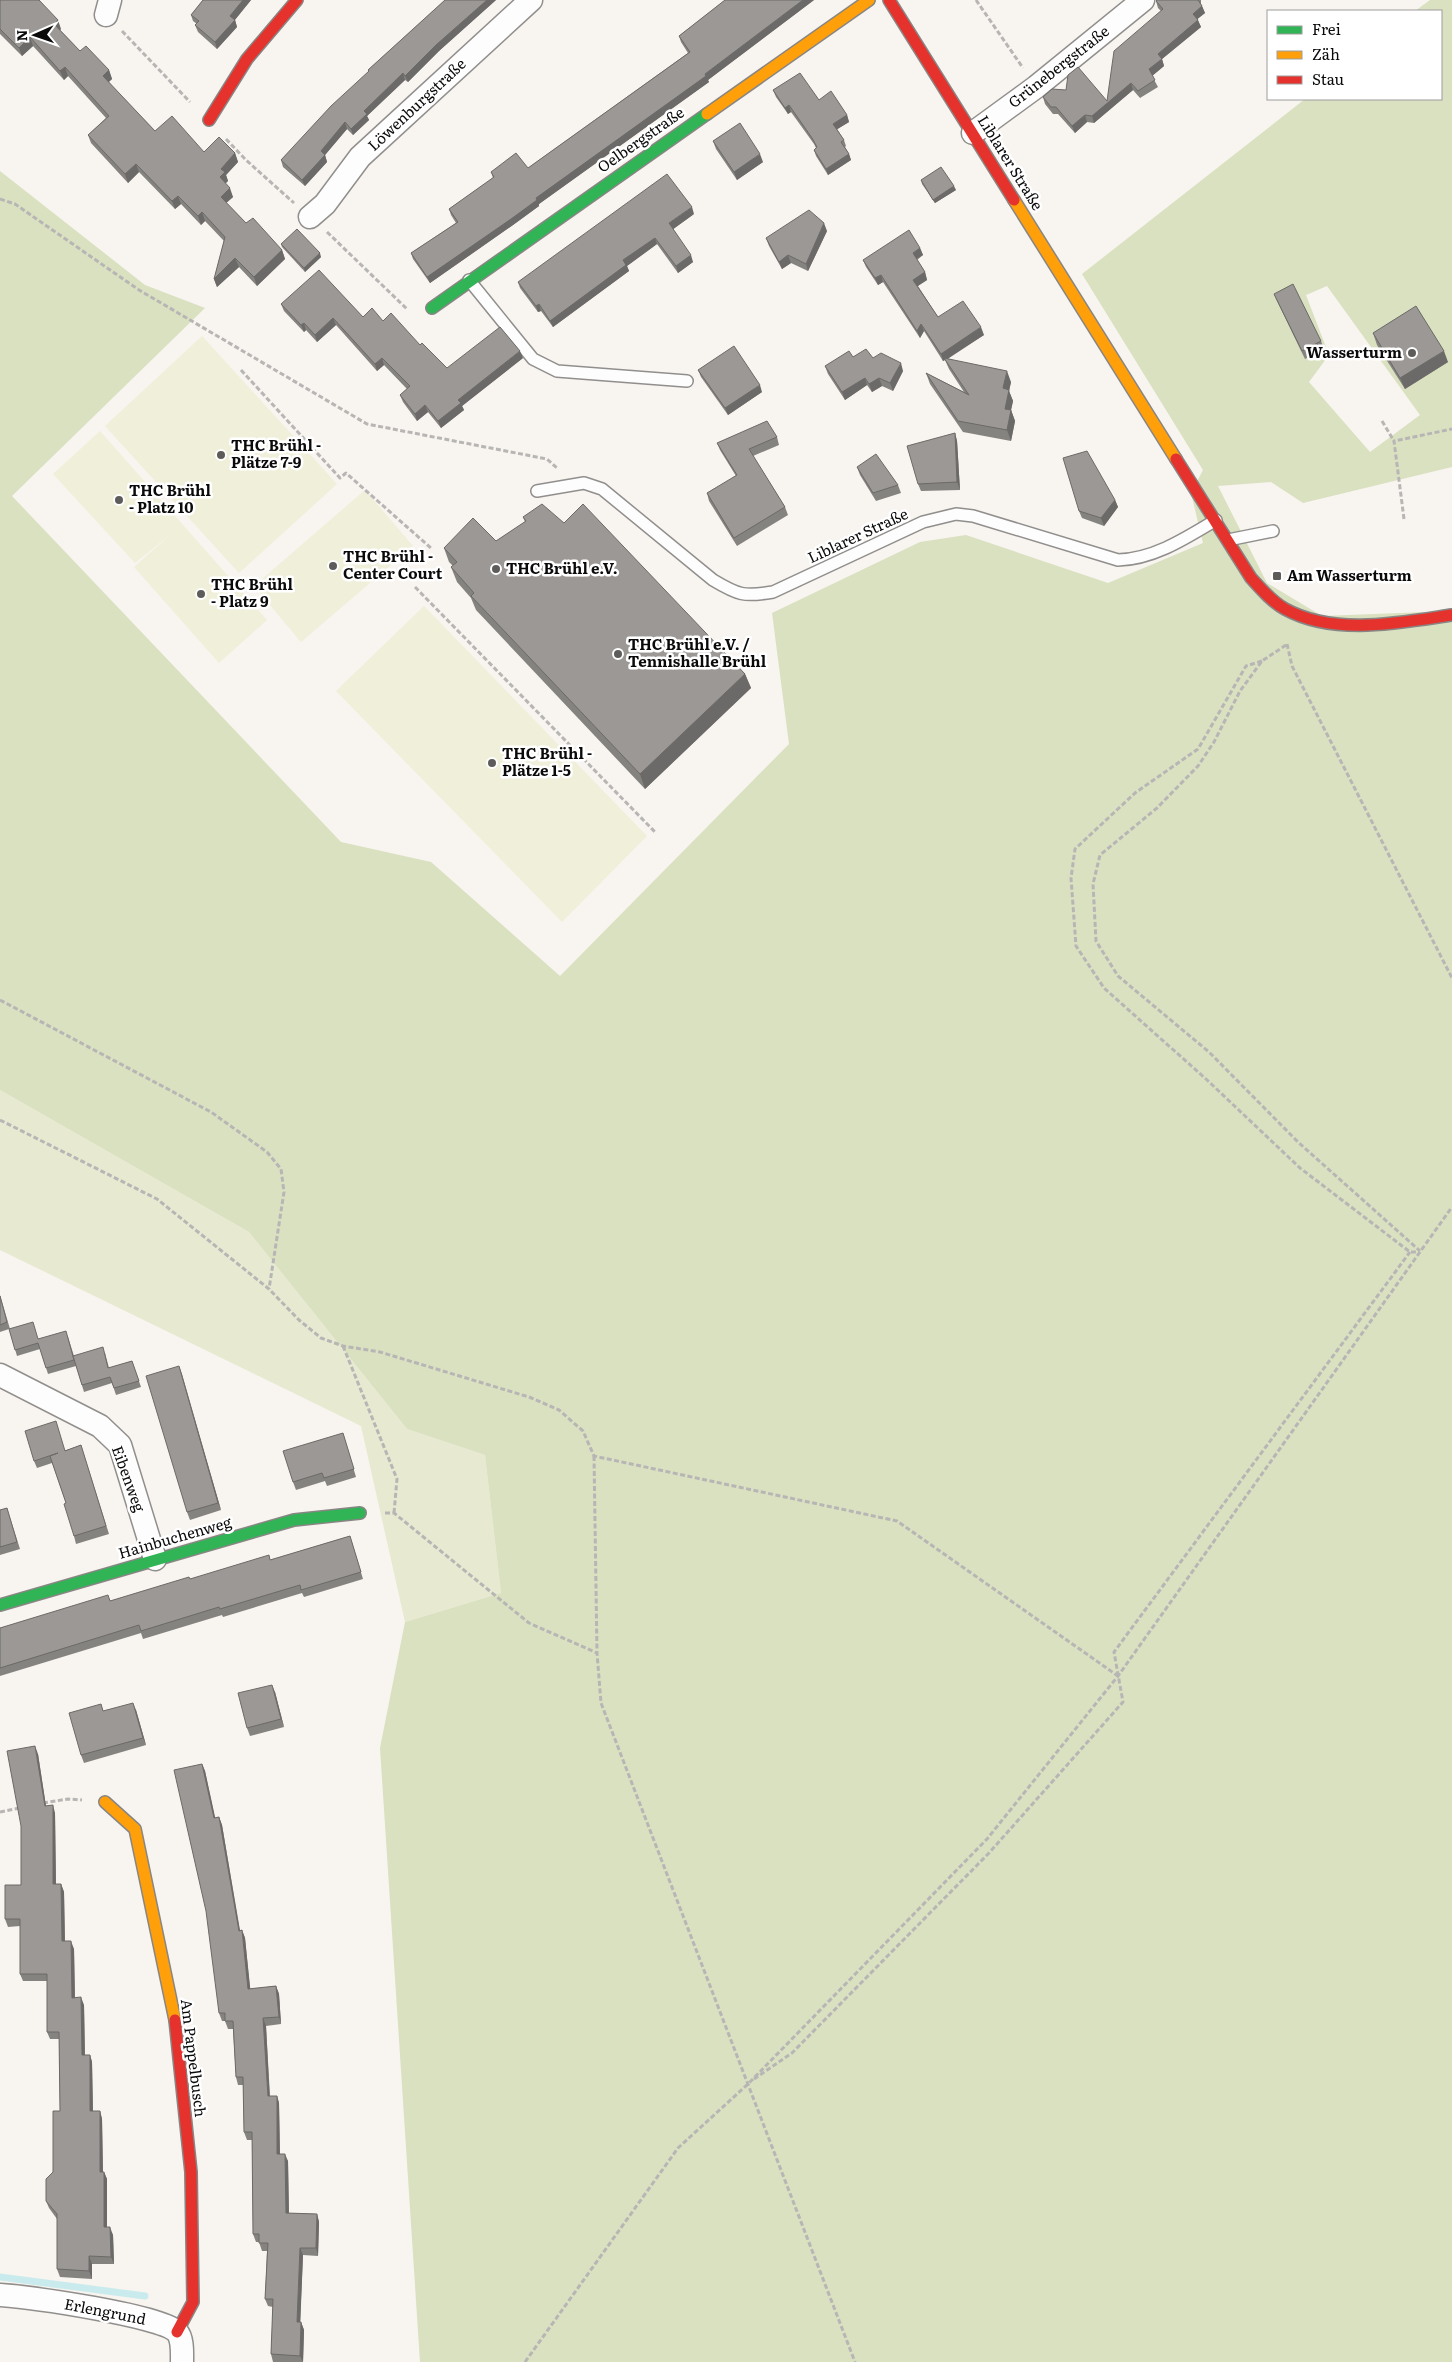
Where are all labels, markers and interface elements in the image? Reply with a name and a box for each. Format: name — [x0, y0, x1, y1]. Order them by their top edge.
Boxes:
north arrow — [10, 10, 60, 60]
legend — [1267, 10, 1442, 100]
text: Frei — [1312, 17, 1341, 40]
street label: Grünebergstraße — [1003, 19, 1114, 113]
text: N — [11, 29, 31, 42]
text: Zäh — [1312, 42, 1340, 65]
street label: Löwenburgstraße — [362, 52, 470, 156]
text: Stau — [1312, 67, 1344, 90]
street label: Oelbergstraße — [592, 100, 688, 177]
street label: Liblarer Straße — [973, 110, 1050, 214]
place label: Wasserturm — [1306, 340, 1402, 363]
marker: Wasserturm — [1406, 347, 1418, 359]
place label: THC Brühl - Plätze 7-9 — [231, 433, 321, 473]
marker: THC Brühl - Plätze 7-9 — [215, 449, 227, 461]
place label: THC Brühl - Platz 10 — [129, 478, 211, 518]
marker: THC Brühl - Platz 10 — [113, 494, 125, 506]
street label: Liblarer Straße — [803, 501, 912, 568]
place label: THC Brühl - Center Court — [343, 544, 443, 584]
place label: THC Brühl e.V. — [506, 556, 618, 579]
marker: THC Brühl - Center Court — [327, 560, 339, 572]
marker: THC Brühl e.V. — [490, 563, 502, 575]
place label: Am Wasserturm — [1287, 563, 1412, 586]
marker: Am Wasserturm — [1271, 570, 1283, 582]
place label: THC Brühl - Platz 9 — [211, 572, 293, 612]
marker: THC Brühl - Platz 9 — [195, 588, 207, 600]
place label: THC Brühl e.V. / Tennishalle Brühl — [628, 632, 767, 672]
marker: THC Brühl e.V. / Tennishalle Brühl — [612, 648, 624, 660]
place label: THC Brühl - Plätze 1-5 — [502, 741, 592, 781]
marker: THC Brühl - Plätze 1-5 — [486, 757, 498, 769]
street label: Eibenweg — [107, 1442, 152, 1516]
street label: Hainbuchenweg — [115, 1509, 234, 1564]
street label: Am Pappelbusch — [176, 1997, 213, 2118]
street label: Erlengrund — [62, 2291, 148, 2330]

